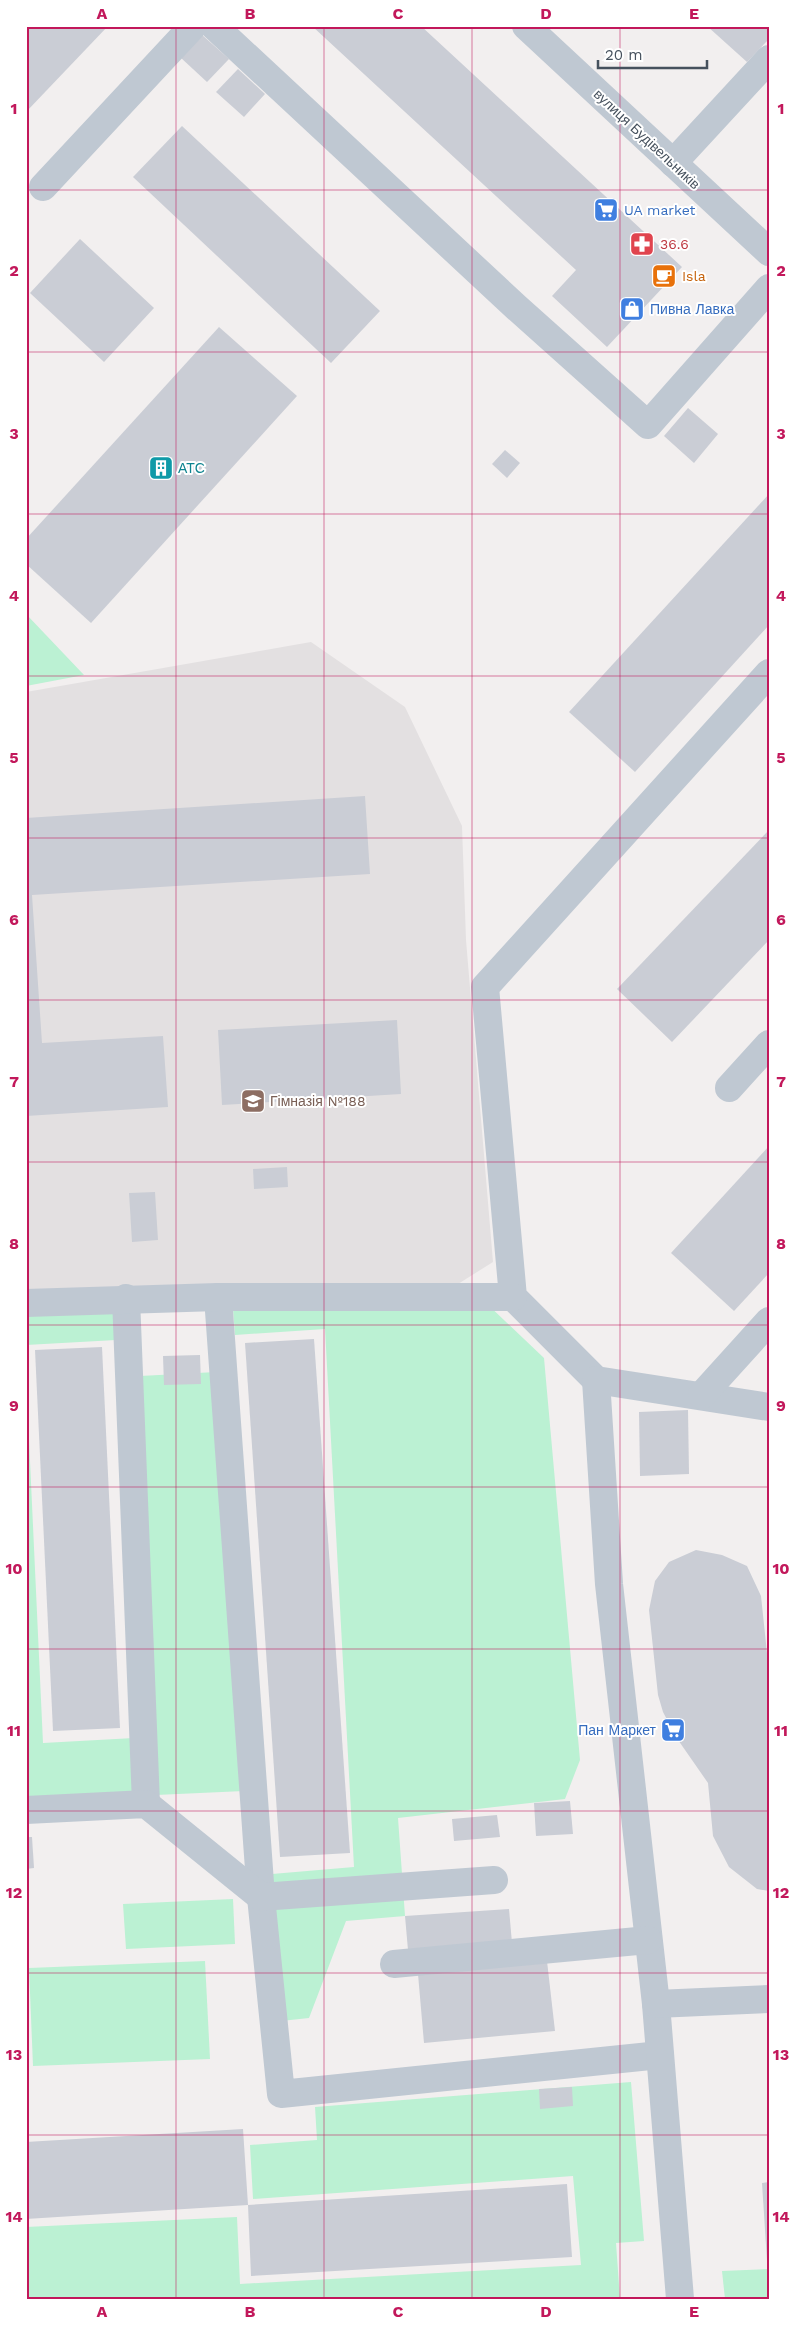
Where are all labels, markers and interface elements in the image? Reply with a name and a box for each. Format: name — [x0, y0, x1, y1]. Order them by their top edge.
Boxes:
text: A — [97, 4, 108, 23]
text: B — [245, 4, 256, 23]
text: C — [393, 4, 404, 23]
text: D — [540, 4, 552, 23]
text: E — [689, 4, 699, 23]
scale bar — [598, 38, 706, 70]
text: 20 m — [605, 46, 643, 64]
street label: вулиця Будівельників — [591, 86, 703, 192]
text: 1 — [11, 99, 17, 118]
text: 1 — [778, 99, 784, 118]
supermarket icon: UA market — [593, 197, 619, 223]
place label: UA market — [624, 202, 696, 218]
pharmacy icon: 36.6 — [629, 231, 655, 257]
place label: 36.6 — [660, 236, 689, 252]
text: 2 — [9, 261, 19, 280]
text: 2 — [776, 261, 786, 280]
cafe icon: Isla — [651, 263, 677, 289]
place label: Isla — [682, 268, 706, 284]
shop icon: Пивна Лавка — [619, 296, 645, 322]
place label: Пивна Лавка — [650, 301, 734, 317]
text: 3 — [9, 424, 19, 443]
text: 3 — [776, 424, 786, 443]
building icon: АТС — [148, 455, 174, 481]
place label: АТС — [178, 460, 205, 476]
text: 4 — [9, 586, 19, 605]
text: 4 — [776, 586, 786, 605]
text: 5 — [9, 748, 19, 767]
text: 5 — [776, 748, 786, 767]
text: 6 — [9, 910, 19, 929]
text: 6 — [776, 910, 786, 929]
text: 7 — [9, 1072, 19, 1091]
text: 7 — [776, 1072, 786, 1091]
school or university icon: Гімназія №188 — [240, 1088, 266, 1114]
place label: Гімназія №188 — [270, 1093, 366, 1109]
text: 8 — [9, 1234, 19, 1253]
text: 8 — [776, 1234, 786, 1253]
text: 9 — [9, 1396, 19, 1415]
text: 9 — [776, 1396, 786, 1415]
text: 10 — [5, 1559, 23, 1578]
text: 10 — [772, 1559, 790, 1578]
supermarket icon: Пан Маркет — [660, 1717, 686, 1743]
text: 11 — [7, 1721, 21, 1740]
text: 11 — [774, 1721, 788, 1740]
place label: Пан Маркет — [578, 1722, 657, 1738]
text: 12 — [6, 1883, 22, 1902]
text: 12 — [773, 1883, 789, 1902]
text: 13 — [6, 2045, 22, 2064]
text: 13 — [773, 2045, 789, 2064]
text: 14 — [5, 2207, 23, 2226]
text: 14 — [772, 2207, 790, 2226]
text: A — [97, 2302, 108, 2321]
text: B — [245, 2302, 256, 2321]
text: C — [393, 2302, 404, 2321]
text: D — [540, 2302, 552, 2321]
text: E — [689, 2302, 699, 2321]

